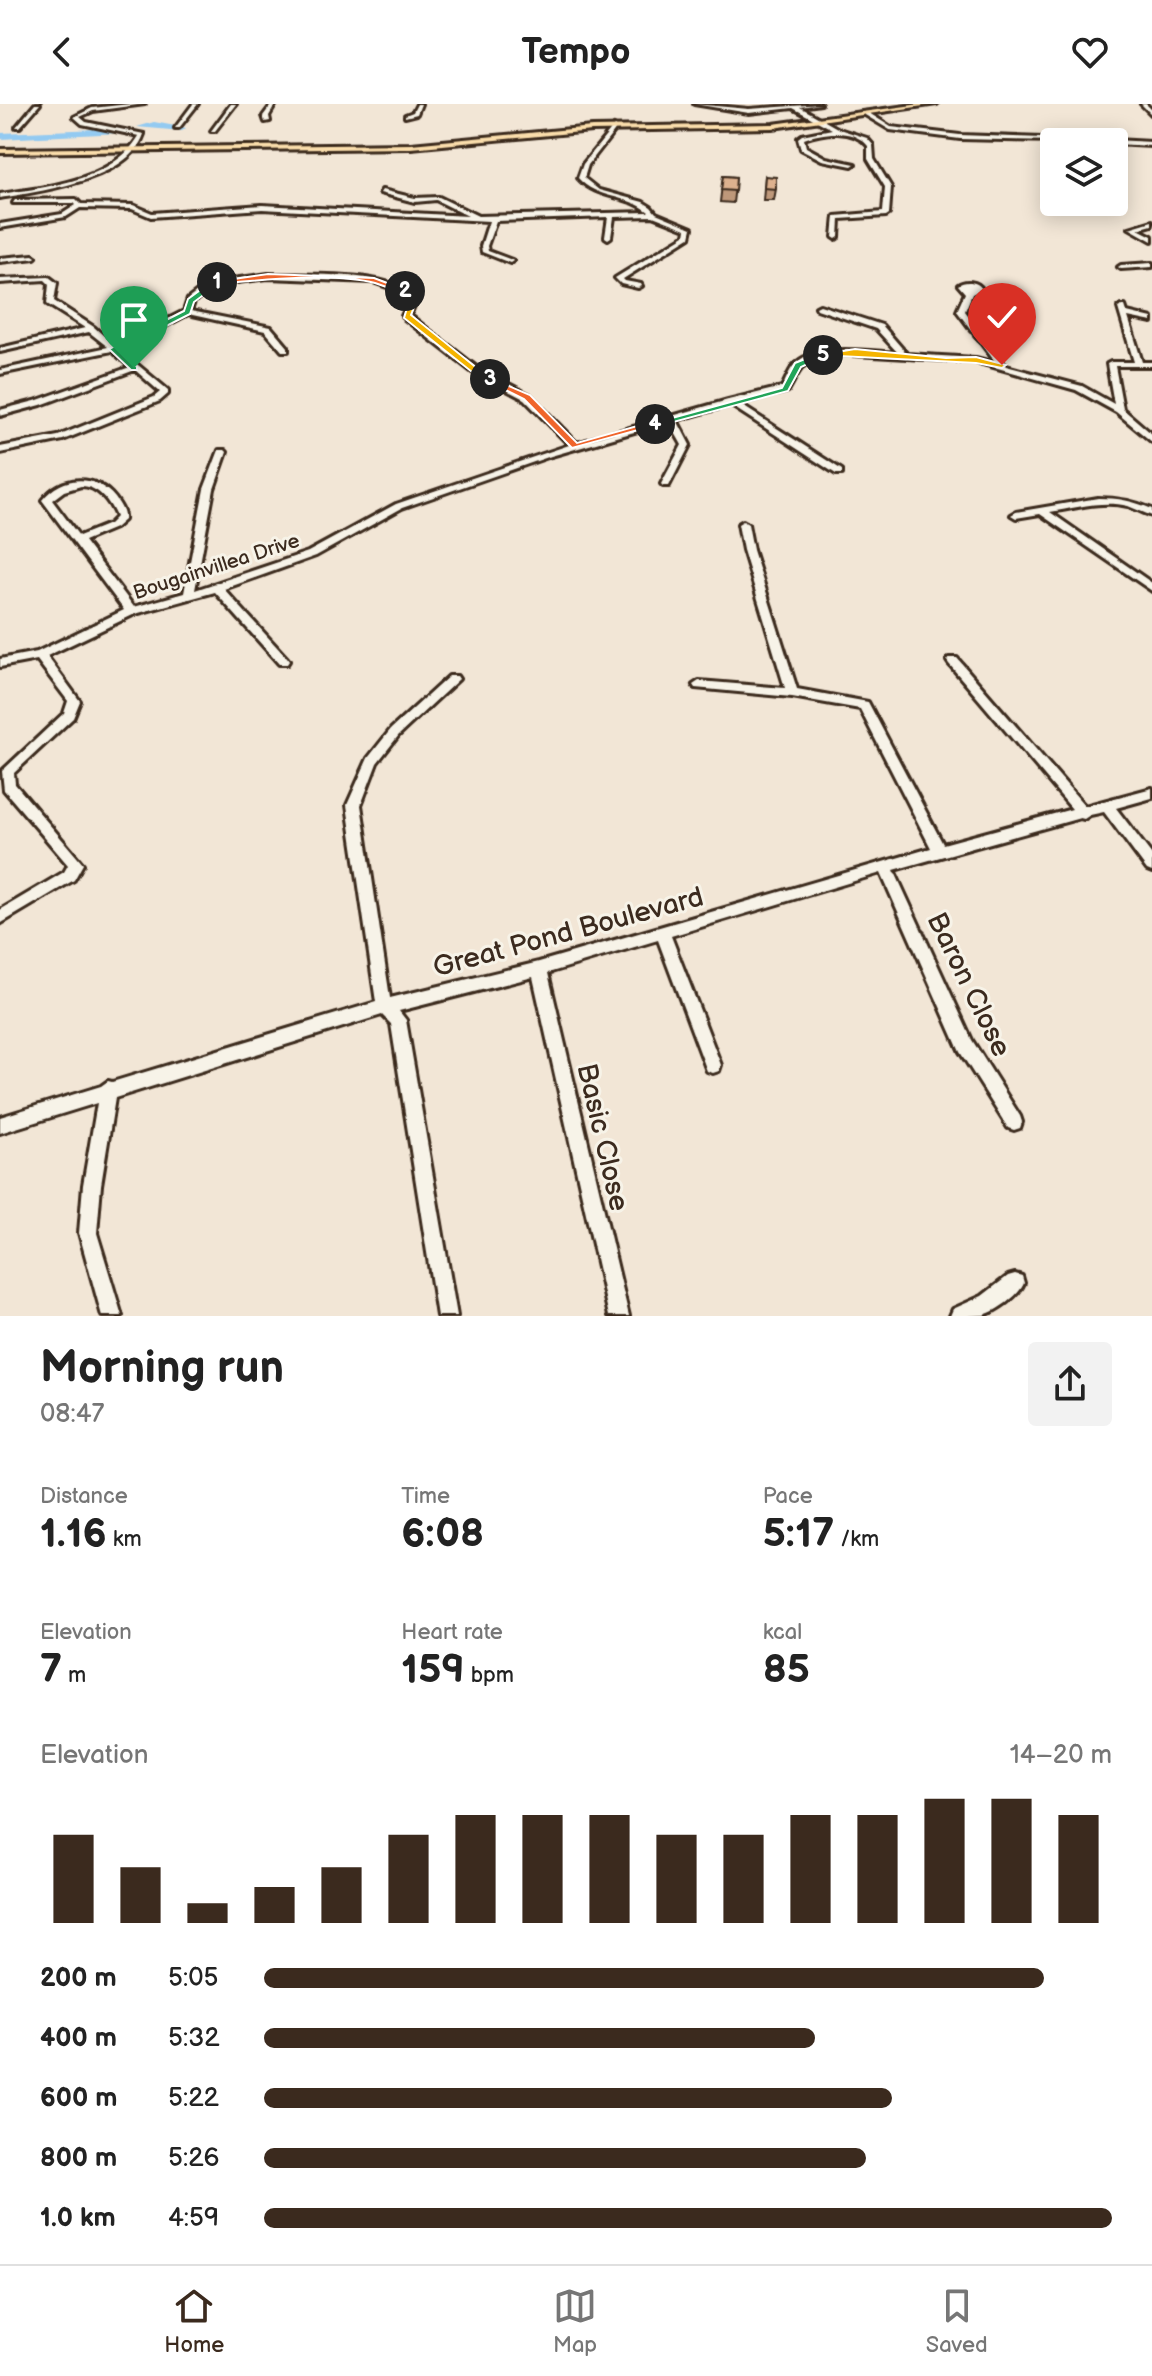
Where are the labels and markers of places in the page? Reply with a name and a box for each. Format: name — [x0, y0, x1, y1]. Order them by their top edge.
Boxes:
pin: 1 — [197, 262, 237, 302]
pin: 2 — [385, 271, 425, 311]
pin — [968, 283, 1036, 365]
pin — [100, 286, 168, 368]
pin: 5 — [803, 335, 843, 375]
pin: 3 — [470, 359, 510, 399]
pin: 4 — [635, 404, 675, 444]

